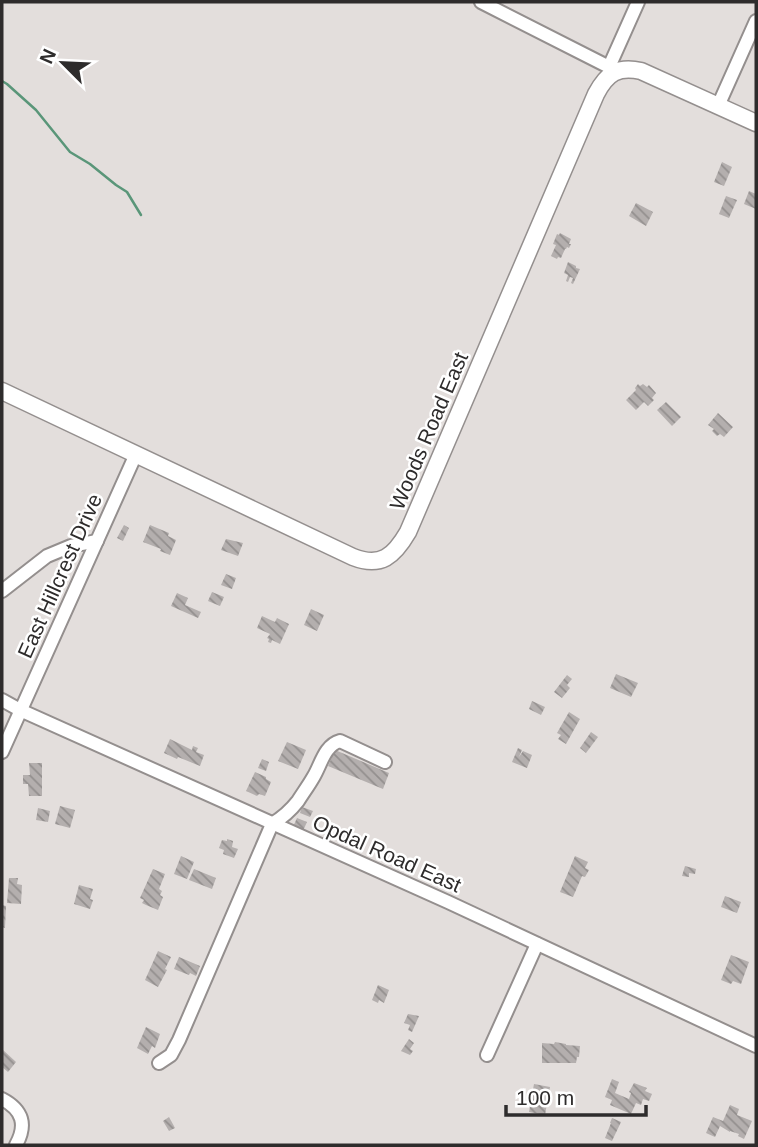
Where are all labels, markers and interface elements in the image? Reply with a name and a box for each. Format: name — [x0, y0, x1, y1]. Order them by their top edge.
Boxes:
north arrow — [28, 28, 98, 98]
text: N — [36, 46, 60, 67]
street label: Woods Road East — [385, 348, 472, 513]
street label: East Hillcrest Drive — [13, 490, 106, 661]
street label: Opdal Road East — [309, 811, 465, 897]
scale bar — [506, 1074, 646, 1118]
text: 100 m — [516, 1086, 574, 1109]

